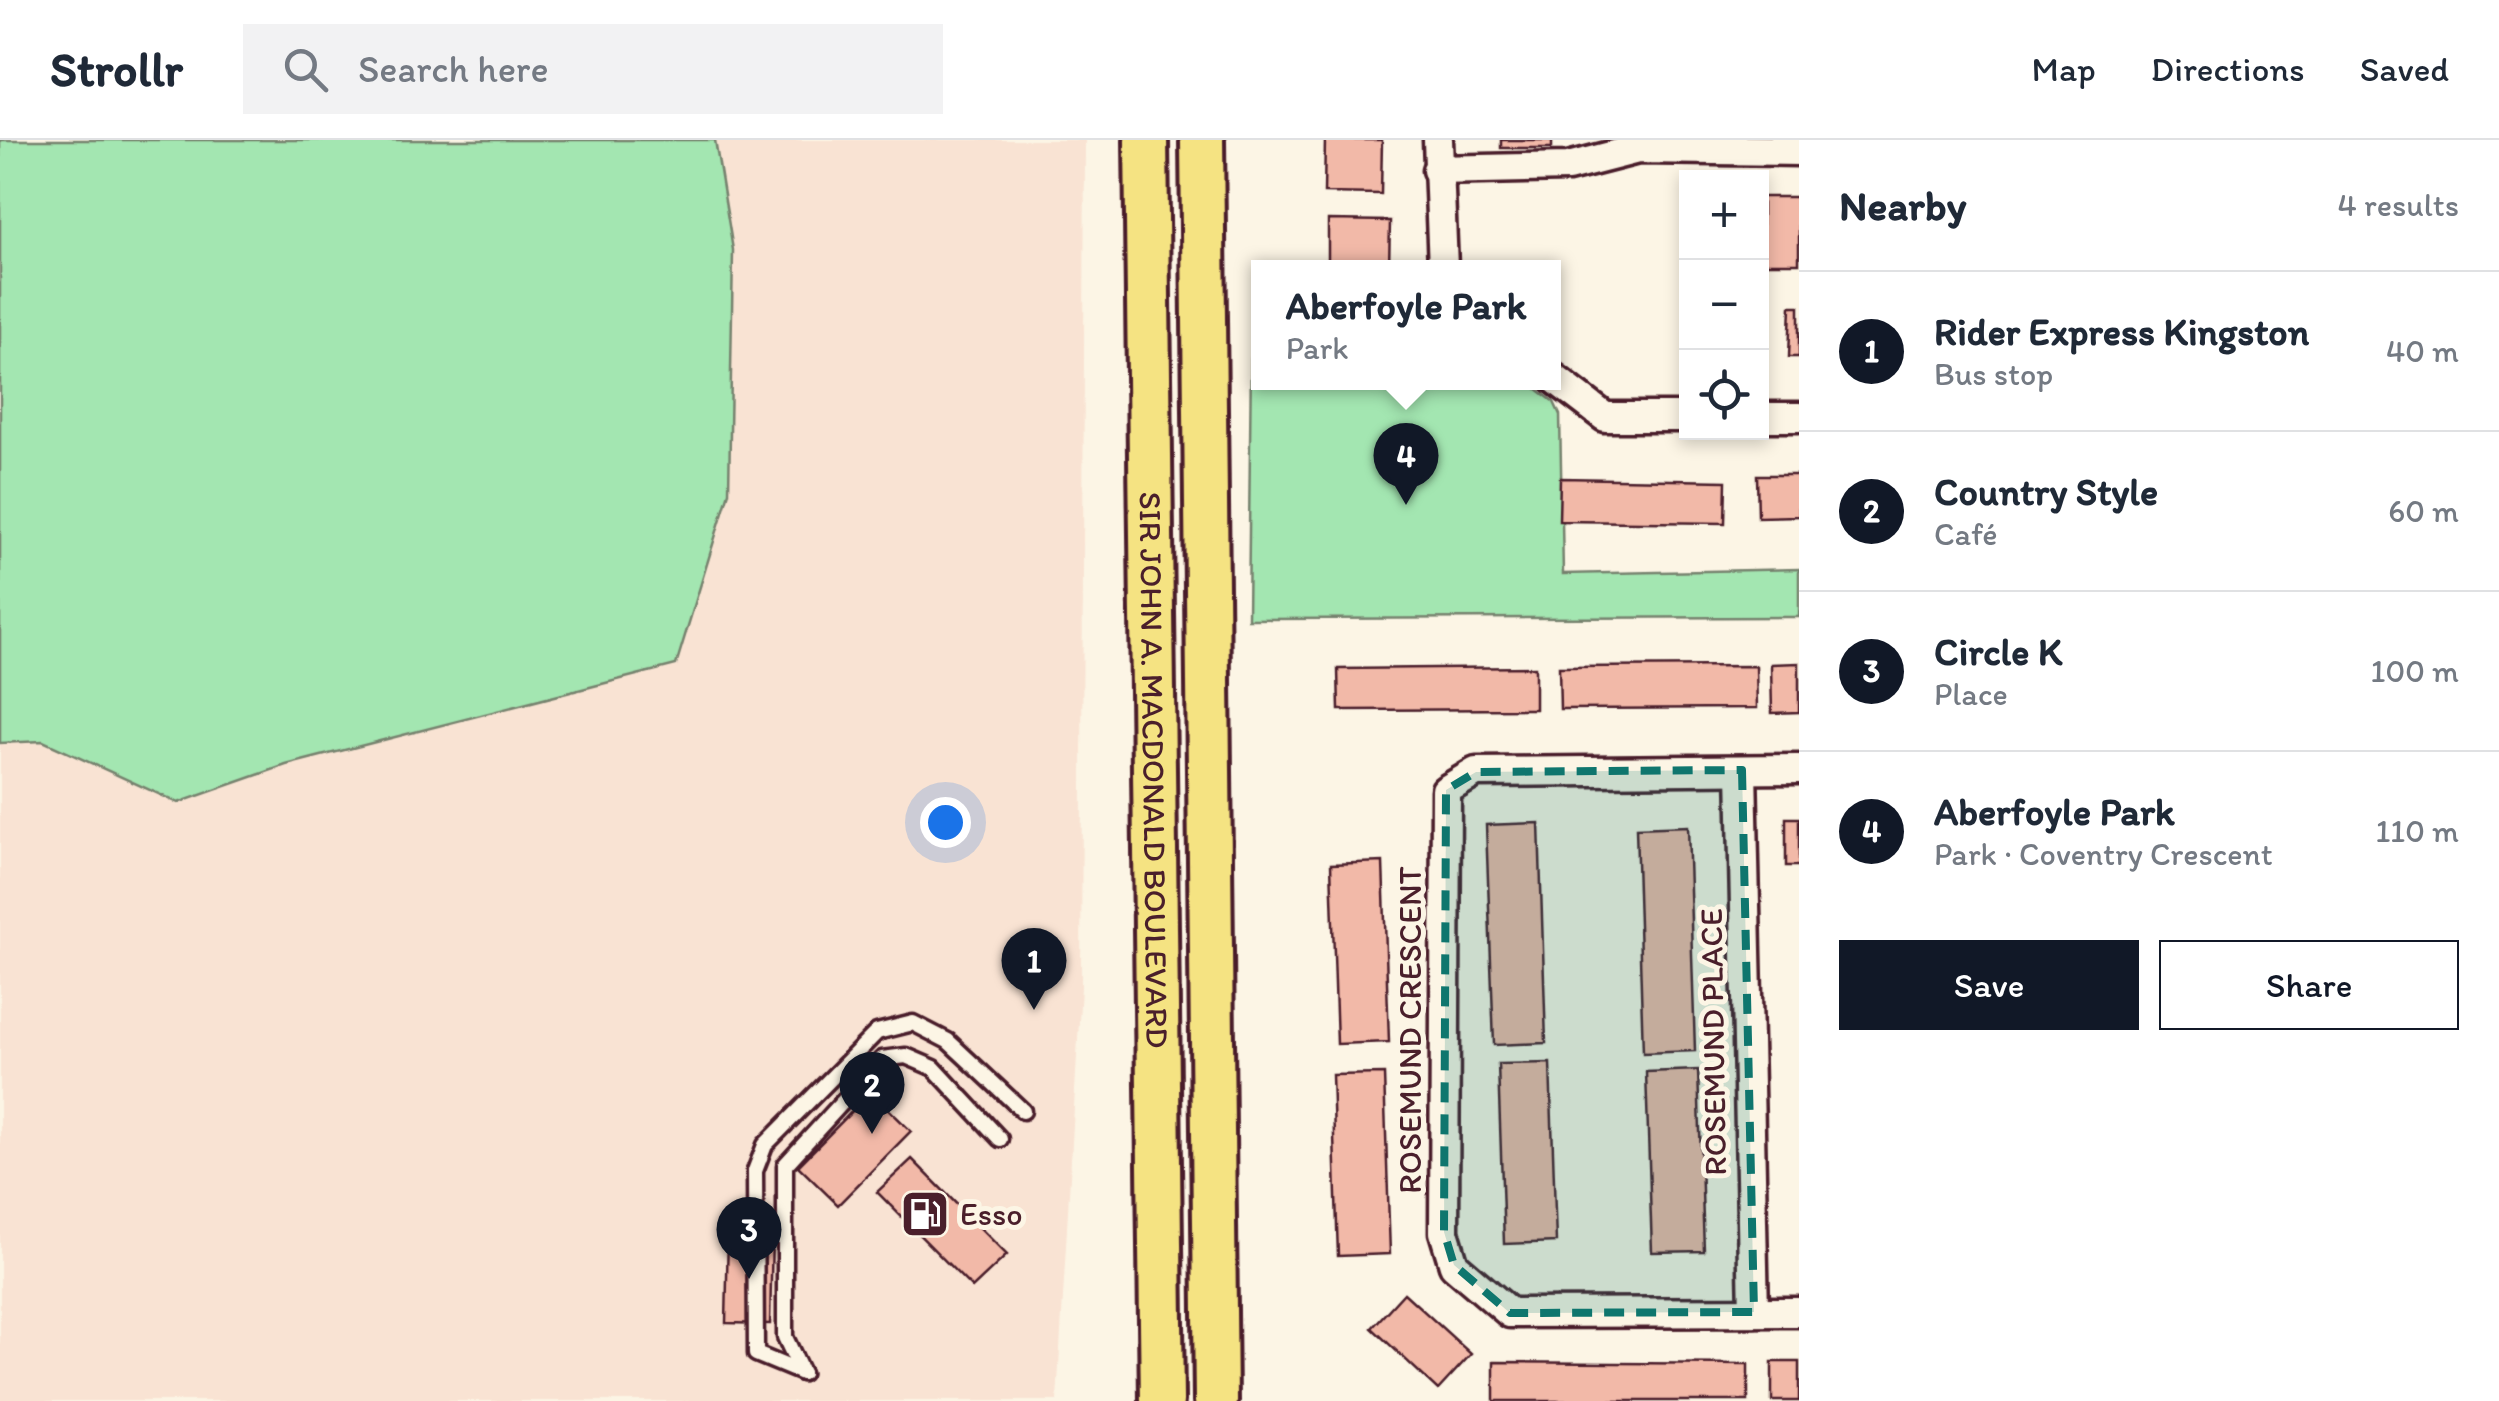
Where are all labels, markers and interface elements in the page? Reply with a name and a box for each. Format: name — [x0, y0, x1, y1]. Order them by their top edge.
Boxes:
search box — [243, 24, 943, 114]
text: Strollr — [50, 40, 183, 98]
icon: search — [278, 42, 333, 97]
text: Search here — [358, 46, 549, 92]
text: Map — [2032, 48, 2096, 90]
text: Directions — [2151, 48, 2305, 90]
text: Saved — [2360, 48, 2449, 90]
map controls — [1679, 170, 1769, 440]
button: + — [1679, 170, 1769, 260]
text: Nearby — [1839, 180, 1966, 231]
text: 4 results — [2338, 186, 2459, 224]
popup — [1251, 260, 1561, 390]
button: − — [1679, 260, 1769, 350]
text: Aberfoyle Park — [1286, 283, 1526, 329]
text: Rider Express Kingston — [1934, 309, 2309, 355]
text: Park — [1286, 329, 1349, 367]
text: 1 — [1864, 332, 1879, 370]
text: 40 m — [2386, 332, 2459, 370]
button: locate — [1679, 350, 1769, 440]
text: Bus stop — [1934, 355, 2053, 393]
pin: 4 — [1374, 422, 1438, 505]
text: Country Style — [1934, 469, 2158, 515]
street label: SIR JOHN A. MACDONALD BOULEVARD — [1131, 491, 1177, 1049]
text: 2 — [1863, 492, 1880, 530]
text: 60 m — [2388, 492, 2459, 530]
text: Café — [1934, 515, 1998, 553]
text: Circle K — [1934, 629, 2062, 675]
text: 3 — [1863, 652, 1880, 690]
text: 100 m — [2371, 652, 2459, 690]
text: Place — [1934, 675, 2008, 713]
text: Aberfoyle Park — [1934, 789, 2175, 835]
your location — [920, 797, 971, 848]
text: 4 — [1862, 812, 1881, 850]
text: 110 m — [2375, 812, 2459, 850]
text: Park · Coventry Crescent — [1934, 835, 2273, 873]
street label: ROSEMUND CRESCENT — [1391, 866, 1429, 1194]
street label: ROSEMUND PLACE — [1692, 908, 1734, 1176]
pin: 1 — [1002, 928, 1066, 1010]
button: Save — [1839, 940, 2139, 1030]
button: Share — [2159, 940, 2459, 1030]
pin: 2 — [840, 1052, 904, 1134]
fuel station icon: Esso — [899, 1188, 951, 1240]
place label: Esso — [960, 1195, 1023, 1233]
pin: 3 — [716, 1196, 782, 1279]

